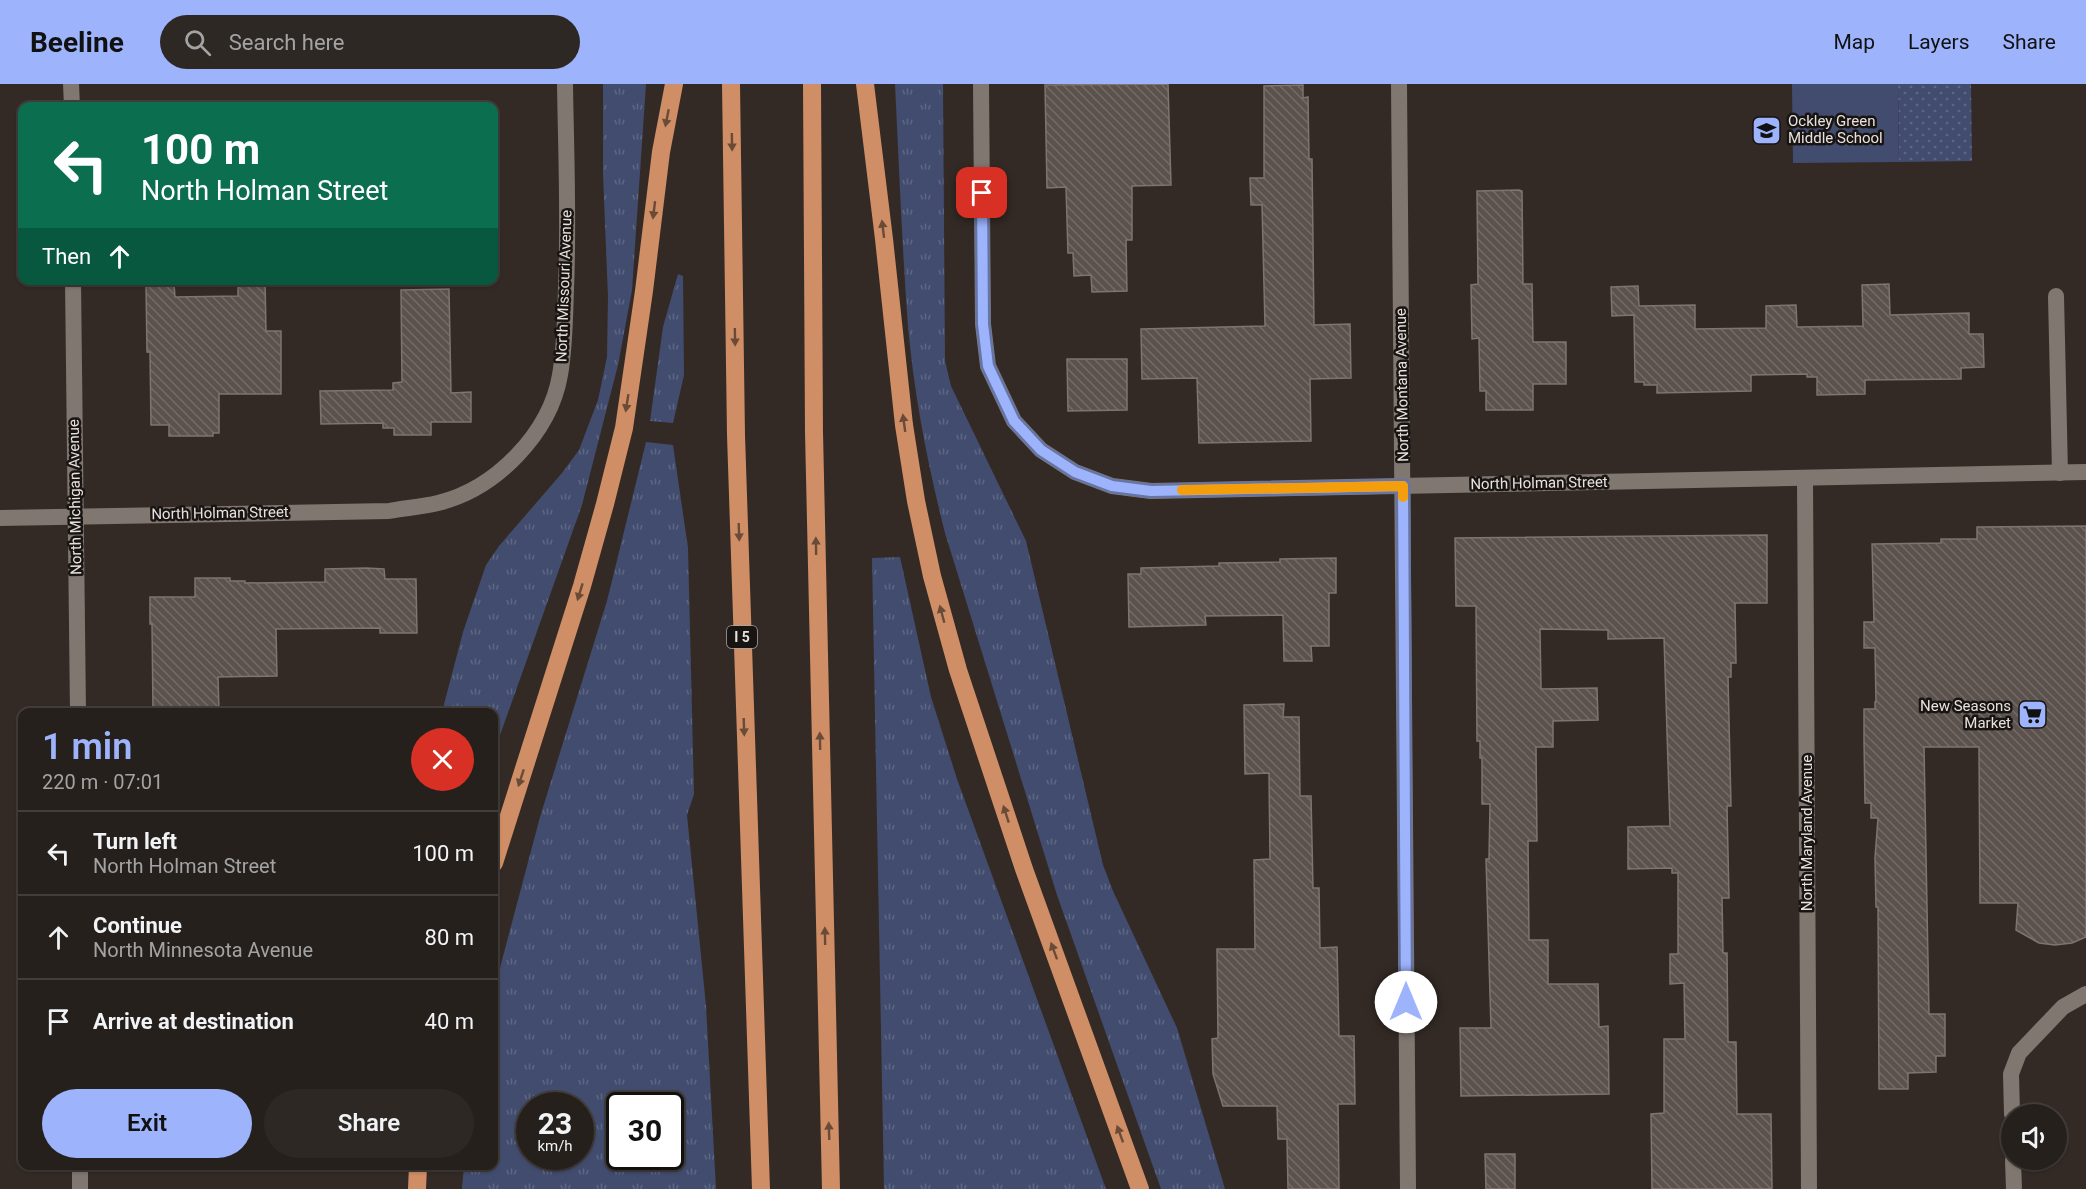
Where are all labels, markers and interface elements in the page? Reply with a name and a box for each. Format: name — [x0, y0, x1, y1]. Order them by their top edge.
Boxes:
search box — [160, 15, 580, 69]
text: Beeline — [30, 26, 124, 59]
icon: search — [181, 26, 214, 59]
text: Search here — [229, 30, 345, 55]
text: Map — [1833, 30, 1875, 54]
text: Layers — [1908, 30, 1969, 54]
text: Share — [2002, 30, 2056, 54]
one-way arrow — [662, 109, 671, 128]
place label: Ockley Green Middle School — [1788, 112, 1883, 147]
school or university icon: Ockley Green Middle School — [1751, 114, 1783, 146]
text: 100 m — [141, 125, 260, 174]
icon: left — [42, 126, 120, 204]
one-way arrow — [727, 133, 737, 152]
pin — [956, 167, 1007, 218]
text: North Holman Street — [141, 175, 388, 207]
icon: arrive — [965, 176, 998, 209]
one-way arrow — [649, 201, 659, 220]
street label: North Missouri Avenue — [552, 210, 576, 362]
one-way arrow — [879, 219, 888, 238]
icon: ahead — [103, 240, 136, 273]
text: Then — [42, 244, 91, 269]
street label: North Montana Avenue — [1392, 308, 1412, 462]
one-way arrow — [730, 328, 739, 347]
one-way arrow — [623, 394, 632, 413]
one-way arrow — [899, 413, 908, 432]
street label: North Michigan Avenue — [65, 419, 85, 575]
street label: North Holman Street — [1470, 473, 1608, 493]
street label: North Holman Street — [151, 503, 289, 523]
one-way arrow — [734, 523, 743, 542]
one-way arrow — [812, 536, 821, 555]
one-way arrow — [575, 583, 584, 601]
one-way arrow — [937, 605, 947, 623]
road number: I 5 — [727, 626, 757, 648]
place label: New Seasons Market — [1920, 697, 2011, 732]
supermarket icon: New Seasons Market — [2016, 699, 2048, 731]
one-way arrow — [740, 718, 749, 737]
text: 1 min — [42, 726, 132, 768]
button: close — [411, 728, 474, 791]
one-way arrow — [816, 731, 825, 750]
street label: North Maryland Avenue — [1798, 755, 1816, 911]
one-way arrow — [516, 769, 525, 787]
text: 220 m · 07:01 — [42, 770, 163, 794]
one-way arrow — [1001, 805, 1010, 823]
text: Turn left — [93, 829, 177, 854]
icon: left — [42, 837, 75, 870]
text: 100 m — [412, 841, 474, 866]
text: North Holman Street — [93, 854, 276, 878]
text: Continue — [93, 913, 182, 938]
icon: ahead — [42, 921, 75, 954]
text: 80 m — [425, 925, 474, 950]
one-way arrow — [820, 926, 829, 945]
text: North Minnesota Avenue — [93, 938, 313, 962]
one-way arrow — [1048, 942, 1058, 960]
position arrow — [1374, 970, 1438, 1034]
icon: arrive — [42, 1005, 75, 1038]
text: Arrive at destination — [93, 1009, 294, 1034]
text: 40 m — [425, 1009, 474, 1034]
button: Exit — [42, 1089, 252, 1158]
button: Share — [264, 1089, 474, 1158]
speed limit sign: 30 — [606, 1092, 684, 1170]
map controls — [2001, 1104, 2067, 1170]
button: sound — [2001, 1104, 2067, 1170]
text: 23 — [538, 1106, 572, 1141]
one-way arrow — [824, 1121, 834, 1140]
one-way arrow — [1115, 1125, 1125, 1143]
text: km/h — [537, 1137, 573, 1155]

